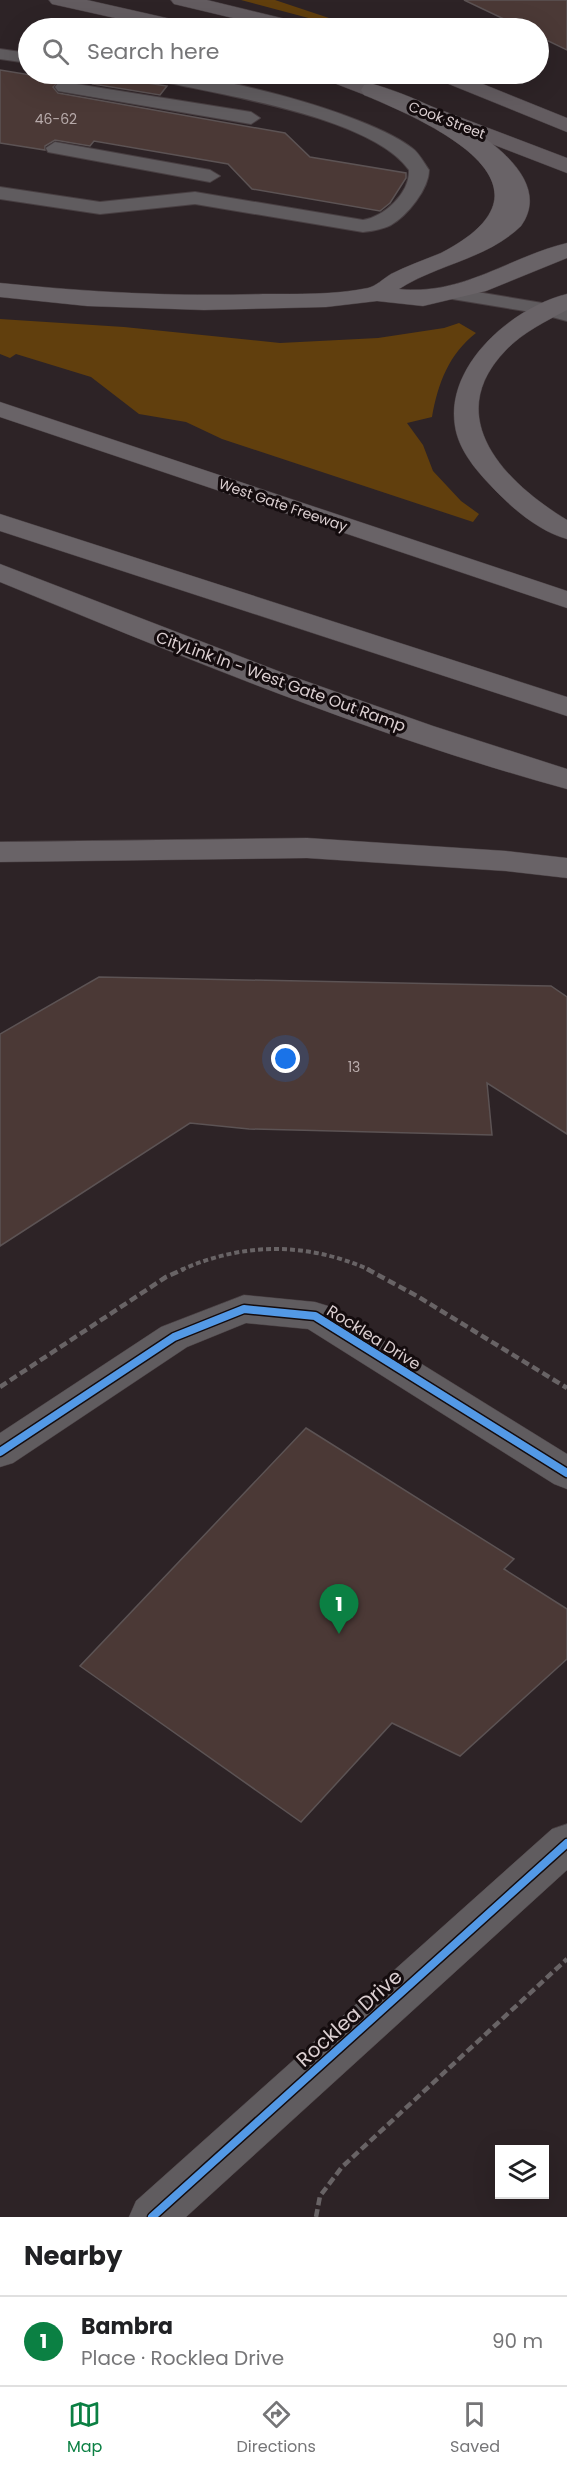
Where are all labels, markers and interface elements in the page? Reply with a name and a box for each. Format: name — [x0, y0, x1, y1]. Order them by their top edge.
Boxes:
search box — [18, 18, 549, 84]
icon: search — [39, 35, 72, 68]
text: Search here — [87, 36, 220, 67]
street label: Cook Street — [406, 96, 488, 144]
house number: 46-62 — [35, 109, 77, 129]
street label: West Gate Freeway — [216, 474, 350, 536]
street label: CityLink In - West Gate Out Ramp — [153, 625, 409, 738]
your location — [271, 1044, 300, 1073]
house number: 13 — [348, 1057, 360, 1077]
street label: Rocklea Drive — [322, 1299, 425, 1376]
pin: 1 — [320, 1584, 358, 1634]
street label: Rocklea Drive — [290, 1963, 408, 2073]
map controls — [495, 2145, 549, 2199]
button: layers — [495, 2145, 549, 2199]
text: Nearby — [24, 2238, 122, 2274]
text: Bambra — [81, 2311, 173, 2342]
text: 1 — [40, 2327, 47, 2355]
text: 90 m — [492, 2327, 543, 2355]
text: Place · Rocklea Drive — [81, 2344, 284, 2372]
tab: Map — [67, 2398, 102, 2459]
tab: Directions — [237, 2398, 316, 2459]
tab: Saved — [450, 2398, 500, 2459]

